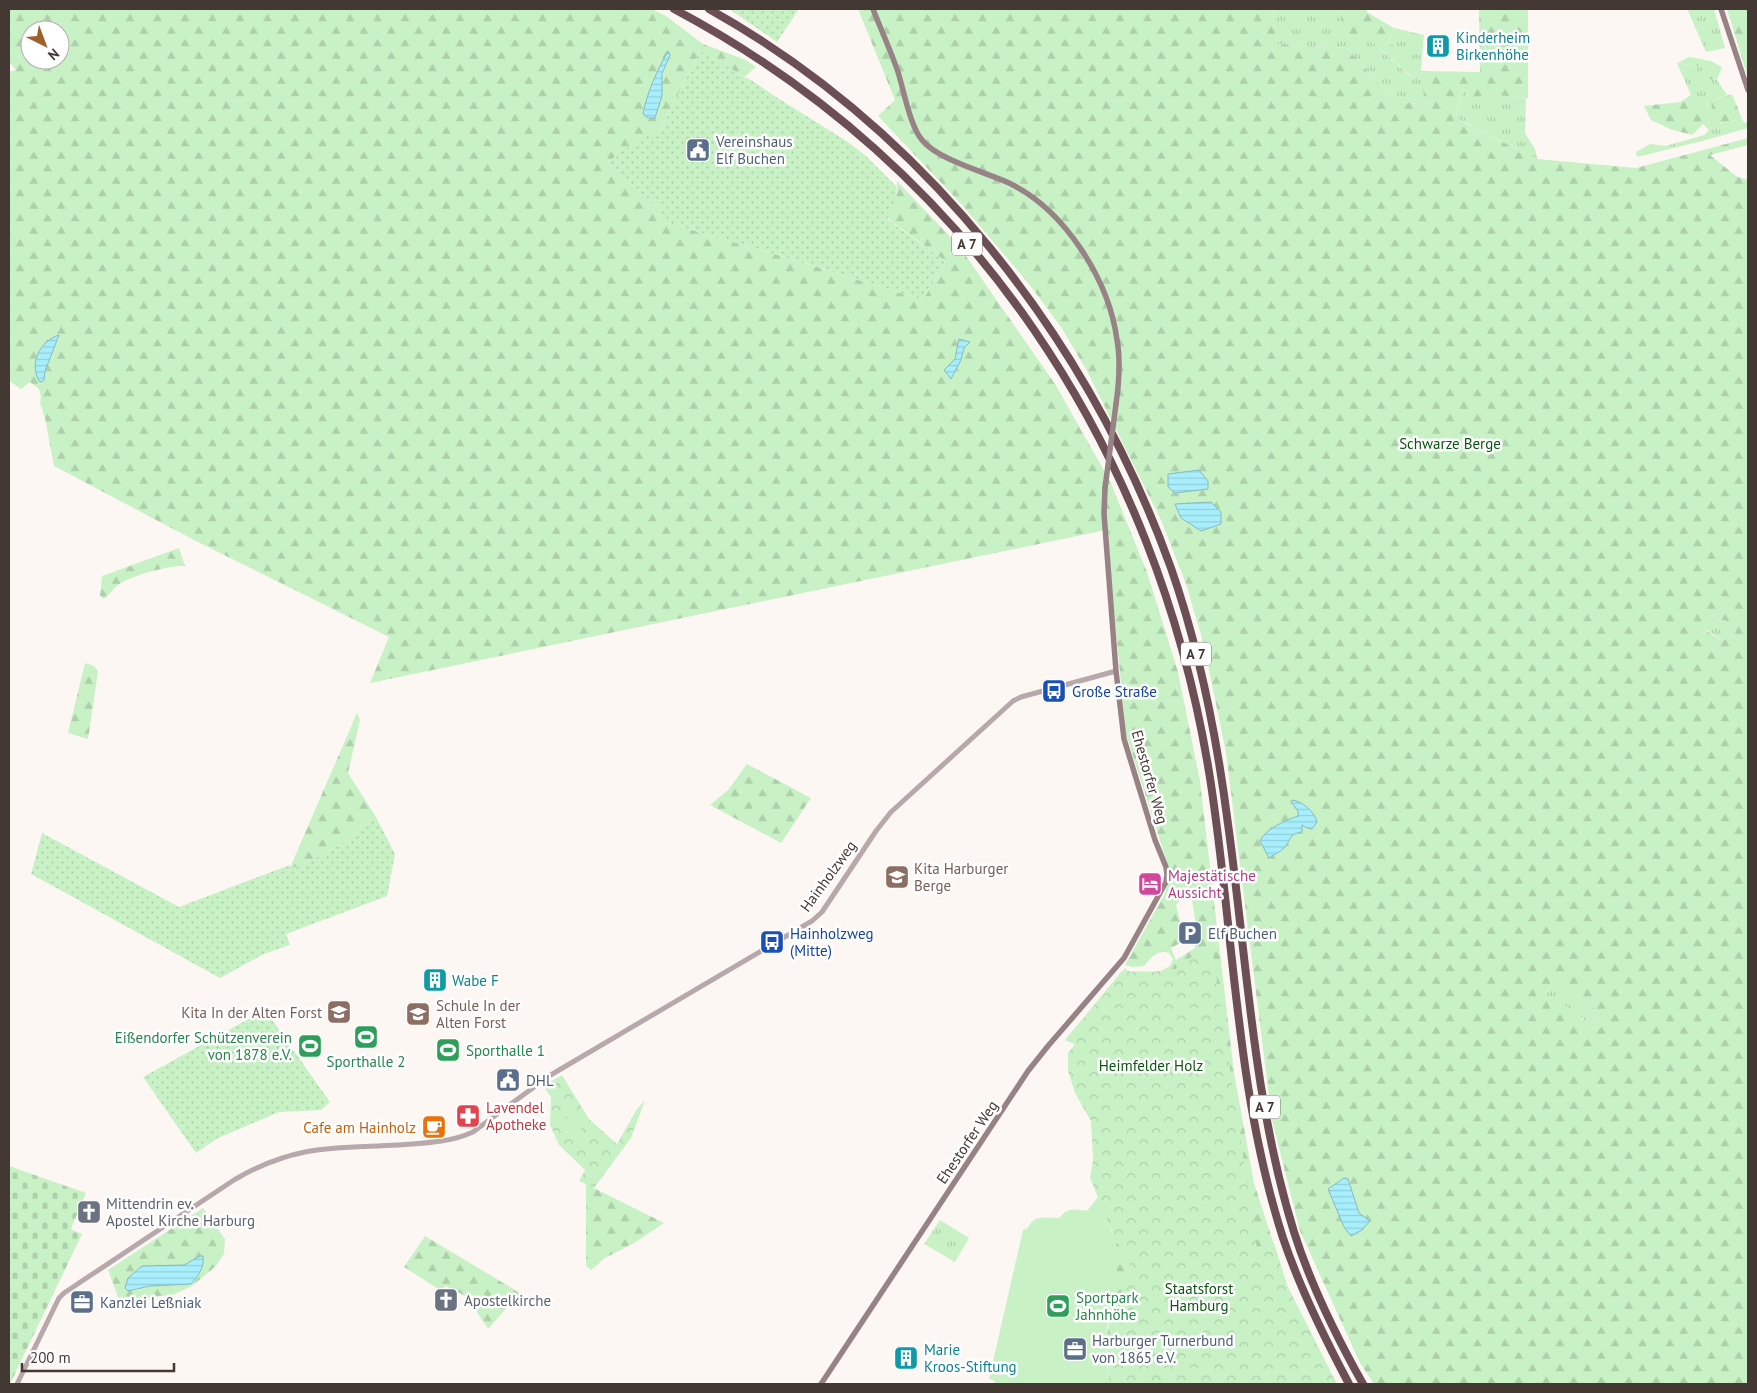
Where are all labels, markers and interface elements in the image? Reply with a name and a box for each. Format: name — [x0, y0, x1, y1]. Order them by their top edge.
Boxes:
north arrow — [20, 20, 70, 70]
place label: Kinderheim Birkenhöhe — [1456, 28, 1530, 64]
building icon: Kinderheim Birkenhöhe — [1425, 33, 1451, 59]
text: N — [44, 45, 63, 64]
place label: Vereinshaus Elf Buchen — [715, 132, 793, 168]
public building icon: Vereinshaus Elf Buchen — [685, 137, 711, 163]
road number: A 7 — [952, 232, 982, 255]
park label: Schwarze Berge — [1399, 434, 1501, 453]
road number: A 7 — [1181, 642, 1211, 666]
bus stop icon: Große Straße — [1041, 678, 1067, 704]
place label: Große Straße — [1072, 682, 1157, 701]
street label: Ehestorfer Weg — [1128, 728, 1172, 826]
street label: Hainholzweg — [796, 837, 860, 915]
place label: Kita Harburger Berge — [914, 859, 1008, 895]
school or university icon: Kita Harburger Berge — [884, 864, 910, 890]
place label: Majestätische Aussicht — [1168, 866, 1256, 902]
hotel icon: Majestätische Aussicht — [1137, 871, 1163, 897]
parking icon: Elf Buchen — [1177, 920, 1203, 946]
place label: Hainholzweg (Mitte) — [790, 924, 873, 960]
place label: Elf Buchen — [1208, 924, 1277, 943]
bus stop icon: Hainholzweg (Mitte) — [759, 929, 785, 955]
building icon: Wabe F — [422, 967, 448, 993]
place label: Wabe F — [452, 971, 499, 990]
place label: Schule In der Alten Forst — [436, 996, 520, 1032]
school or university icon: Kita In der Alten Forst — [326, 999, 352, 1025]
school or university icon: Schule In der Alten Forst — [405, 1001, 431, 1027]
place label: Kita In der Alten Forst — [181, 1003, 322, 1022]
sports icon: Sporthalle 2 — [353, 1024, 379, 1050]
place label: Eißendorfer Schützenverein von 1878 e.V. — [115, 1028, 292, 1064]
sports icon: Eißendorfer Schützenverein von 1878 e.V. — [297, 1033, 323, 1059]
sports icon: Sporthalle 1 — [435, 1037, 461, 1063]
place label: Sporthalle 1 — [466, 1041, 545, 1060]
place label: Sporthalle 2 — [327, 1052, 405, 1071]
park label: Heimfelder Holz — [1099, 1056, 1203, 1075]
public building icon: DHL — [495, 1067, 521, 1093]
place label: DHL — [526, 1071, 554, 1090]
road number: A 7 — [1250, 1096, 1280, 1118]
street label: Ehestorfer Weg — [932, 1097, 1002, 1187]
place label: Lavendel Apotheke — [486, 1098, 546, 1134]
pharmacy icon: Lavendel Apotheke — [455, 1103, 481, 1129]
cafe icon: Cafe am Hainholz — [421, 1114, 447, 1140]
place label: Cafe am Hainholz — [303, 1118, 416, 1137]
place label: Mittendrin ev. Apostel Kirche Harburg — [106, 1194, 255, 1230]
church icon: Mittendrin ev. Apostel Kirche Harburg — [76, 1199, 102, 1225]
park label: Staatsforst Hamburg — [1165, 1279, 1233, 1315]
church icon: Apostelkirche — [433, 1287, 459, 1313]
place label: Sportpark Jahnhöhe — [1075, 1288, 1139, 1324]
office icon: Kanzlei Leßniak — [69, 1289, 95, 1315]
place label: Apostelkirche — [464, 1291, 551, 1310]
place label: Kanzlei Leßniak — [100, 1293, 202, 1312]
sports icon: Sportpark Jahnhöhe — [1045, 1293, 1071, 1319]
place label: Harburger Turnerbund von 1865 e.V. — [1092, 1331, 1234, 1367]
office icon: Harburger Turnerbund von 1865 e.V. — [1062, 1336, 1088, 1362]
scale bar — [22, 1340, 175, 1372]
place label: Marie Kroos-Stiftung — [924, 1340, 1017, 1376]
building icon: Marie Kroos-Stiftung — [893, 1345, 919, 1371]
text: 200 m — [30, 1348, 71, 1367]

